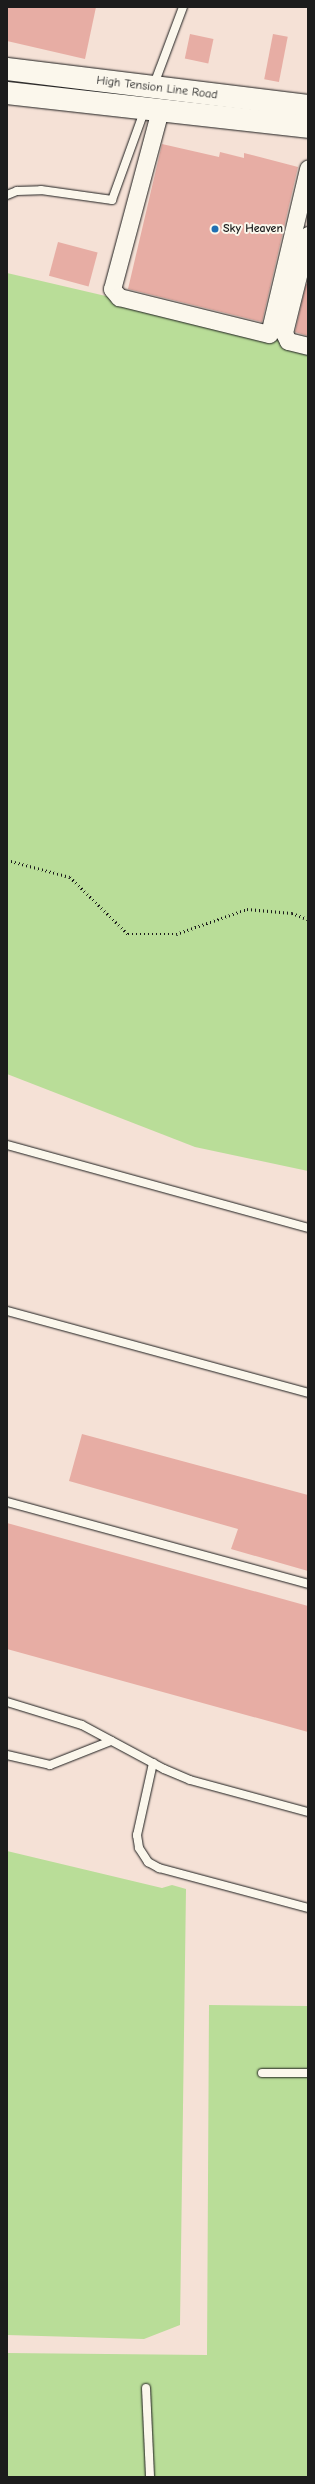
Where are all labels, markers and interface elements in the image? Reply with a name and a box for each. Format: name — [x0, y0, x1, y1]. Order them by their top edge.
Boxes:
street label: High Tension Line Road — [96, 73, 218, 103]
place label: Sky Heaven — [223, 222, 283, 236]
marker: Sky Heaven — [210, 224, 220, 234]

